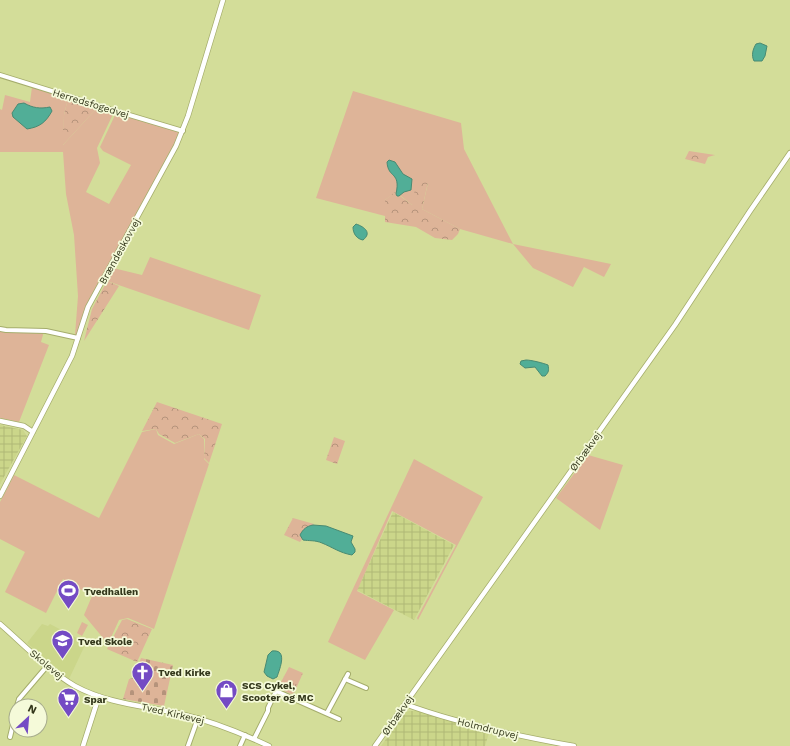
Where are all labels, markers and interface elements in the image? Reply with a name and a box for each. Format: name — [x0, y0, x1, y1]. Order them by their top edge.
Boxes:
street label: Herredsfogedvej — [51, 87, 130, 120]
street label: Brændeskovvej — [97, 217, 142, 286]
street label: Ørbækvej — [567, 429, 603, 473]
sports icon: Tvedhallen — [56, 578, 82, 611]
place label: Tvedhallen — [84, 586, 138, 597]
school or university icon: Tved Skole — [50, 628, 76, 661]
place label: Tved Skole — [78, 636, 132, 647]
street label: Skolevej — [28, 647, 66, 682]
church icon: Tved Kirke — [129, 659, 155, 692]
place label: Tved Kirke — [158, 667, 211, 678]
shop icon: SCS Cykel, Scooter og MC — [214, 678, 240, 711]
place label: SCS Cykel, Scooter og MC — [242, 680, 314, 703]
supermarket icon: Spar — [56, 686, 82, 719]
street label: Ørbækvej — [380, 693, 415, 737]
place label: Spar — [84, 694, 107, 705]
north arrow — [8, 698, 48, 738]
street label: Tved Kirkevej — [140, 701, 205, 726]
text: N — [26, 702, 39, 717]
street label: Holmdrupvej — [456, 716, 519, 741]

